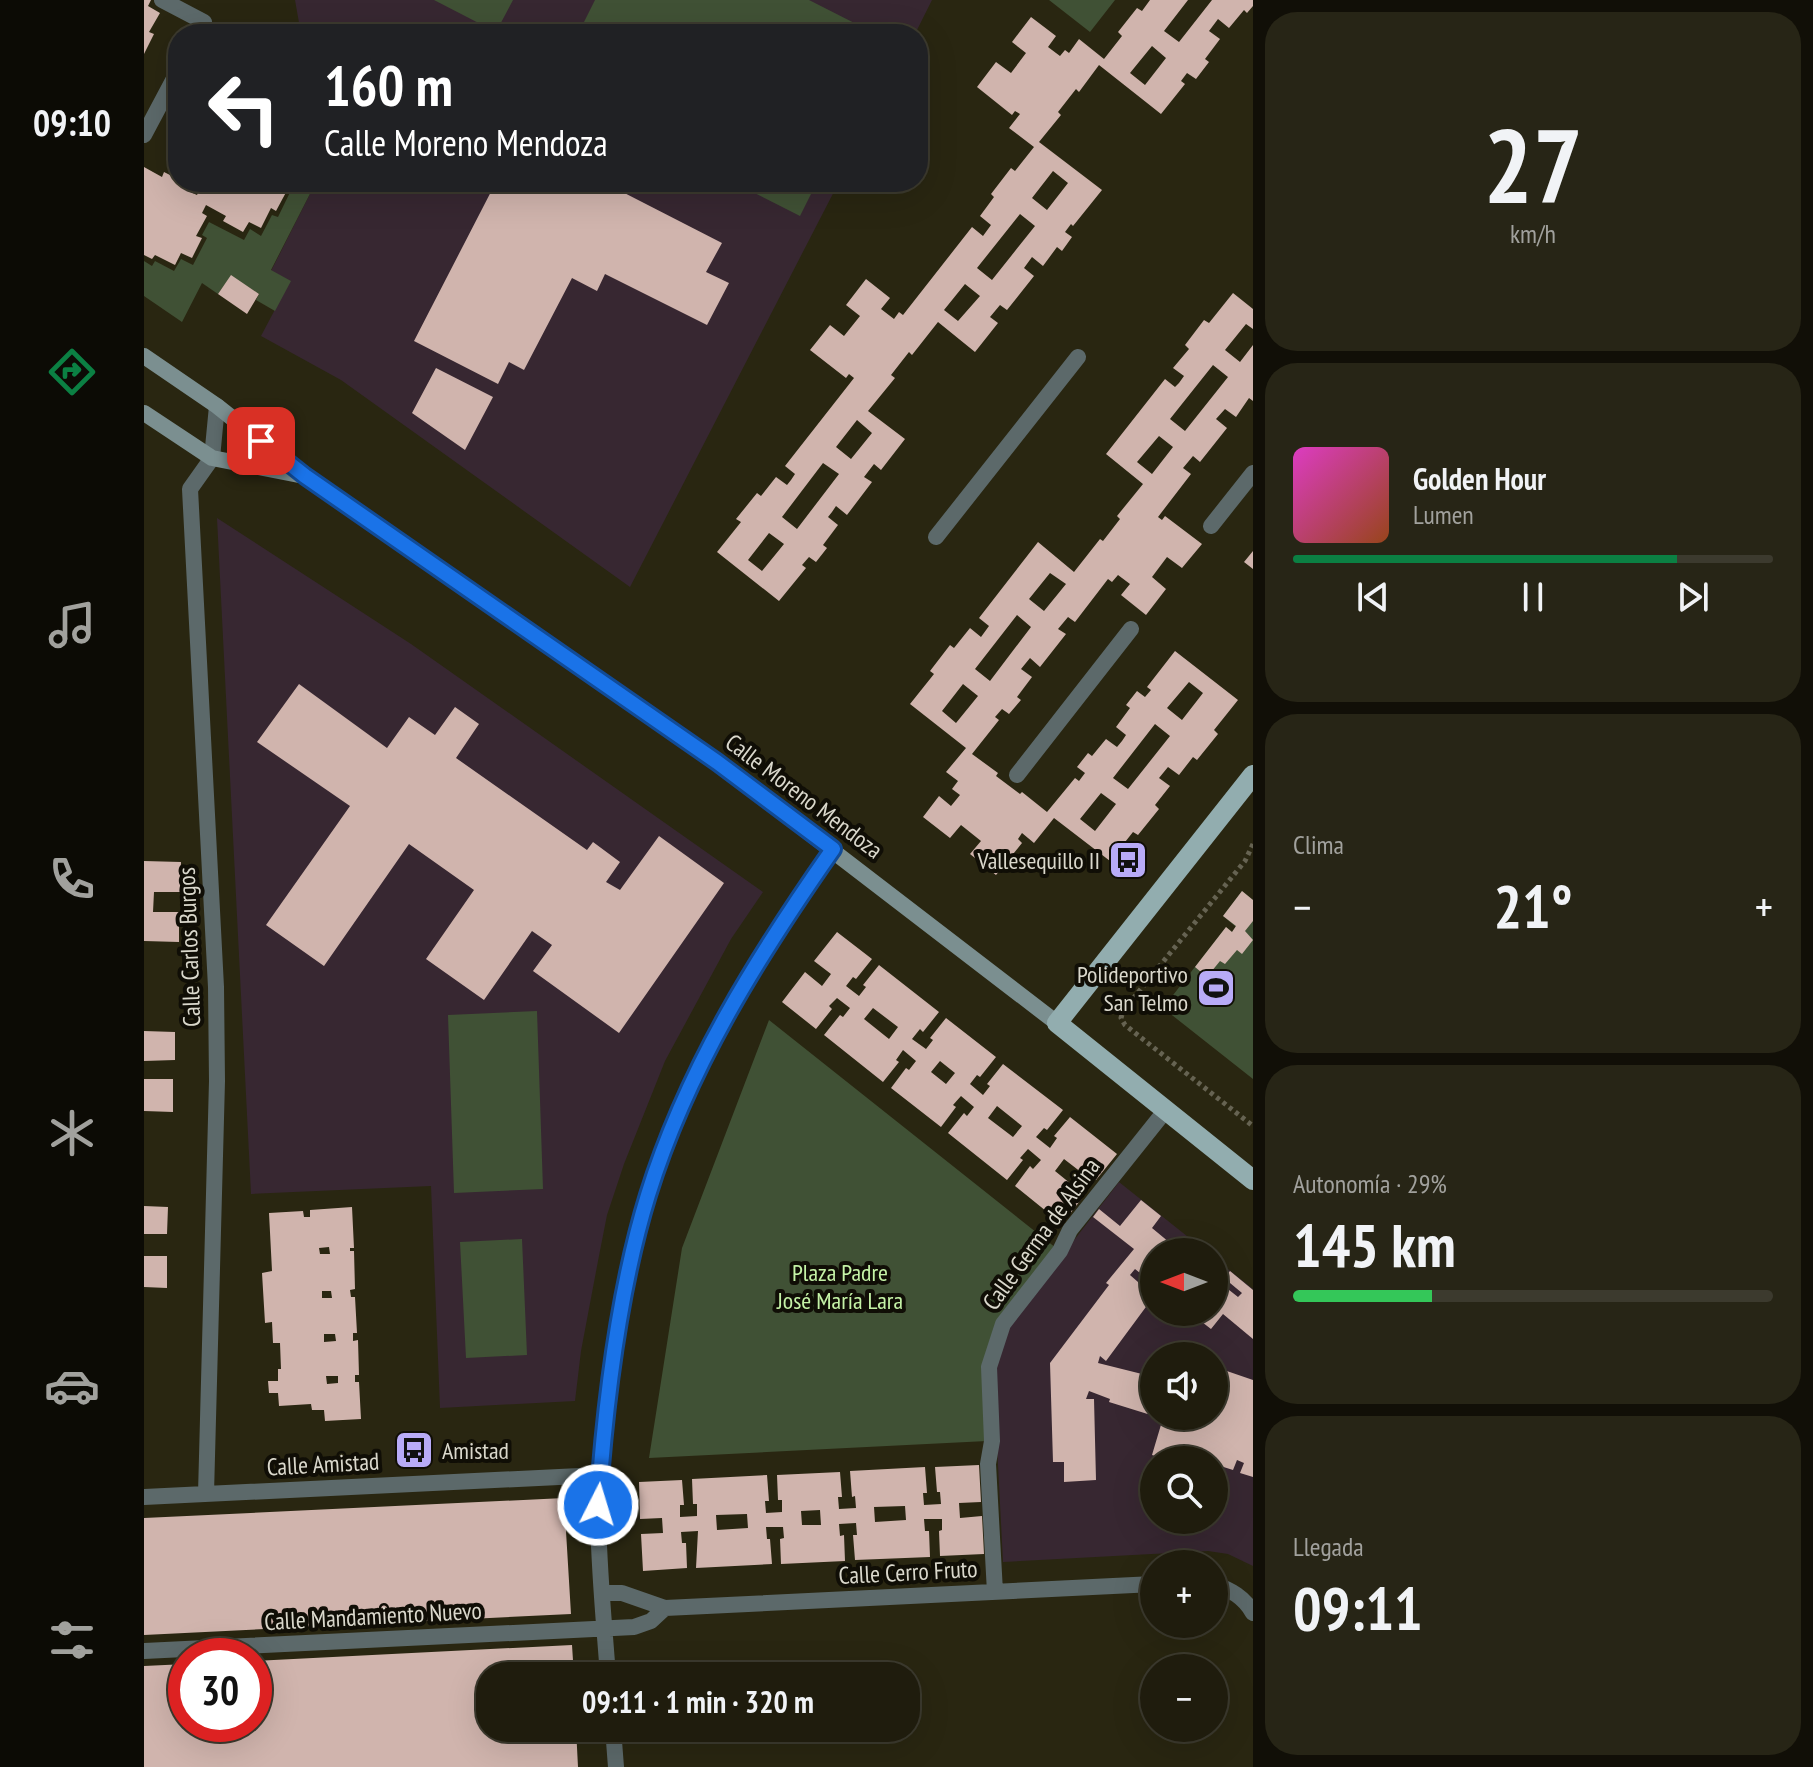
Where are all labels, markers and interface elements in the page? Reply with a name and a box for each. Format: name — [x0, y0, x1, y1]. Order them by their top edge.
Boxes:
text: 160 m — [324, 49, 453, 121]
icon: left — [192, 56, 296, 160]
text: 27 — [1483, 97, 1583, 232]
text: 09:10 — [33, 99, 111, 146]
text: Calle Moreno Mendoza — [324, 119, 608, 166]
text: km/h — [1510, 217, 1556, 250]
icon: directions — [44, 344, 100, 400]
pin — [227, 407, 295, 475]
icon: arrive — [239, 419, 283, 463]
text: Golden Hour — [1413, 459, 1546, 498]
text: Lumen — [1413, 498, 1474, 531]
icon: previous — [1351, 575, 1395, 619]
icon: pause — [1511, 575, 1555, 619]
icon: next — [1671, 575, 1715, 619]
icon: music — [44, 597, 100, 653]
street label: Calle Moreno Mendoza — [719, 727, 889, 865]
text: Clima — [1293, 828, 1344, 861]
bus stop icon: Vallesequillo II — [1107, 839, 1149, 881]
place label: Vallesequillo II — [977, 845, 1100, 876]
icon: phone — [44, 851, 100, 907]
street label: Calle Carlos Burgos — [171, 867, 207, 1027]
text: 21° — [1493, 867, 1573, 945]
text: − — [1293, 878, 1311, 935]
text: + — [1755, 878, 1773, 935]
place label: Polideportivo San Telmo — [1077, 959, 1188, 1018]
sports icon: Polideportivo San Telmo — [1195, 967, 1237, 1009]
icon: climate — [44, 1105, 100, 1161]
street label: Calle Germa de Alsina — [975, 1152, 1107, 1316]
text: Autonomía · 29% — [1293, 1167, 1447, 1200]
text: 145 km — [1293, 1206, 1456, 1284]
north arrow — [1140, 1238, 1228, 1326]
map controls — [1140, 1238, 1228, 1742]
park label: Plaza Padre José María Lara — [776, 1257, 903, 1316]
button: sound — [1140, 1342, 1228, 1430]
icon: car — [44, 1358, 100, 1414]
bus stop icon: Amistad — [393, 1429, 435, 1471]
place label: Amistad — [442, 1435, 509, 1466]
street label: Calle Amistad — [266, 1446, 380, 1482]
button: search — [1140, 1446, 1228, 1534]
position arrow — [556, 1463, 640, 1547]
text: Llegada — [1293, 1530, 1364, 1563]
button: + — [1140, 1550, 1228, 1638]
street label: Calle Cerro Fruto — [838, 1553, 978, 1591]
text: 09:11 — [1293, 1569, 1423, 1647]
street label: Calle Mandamiento Nuevo — [264, 1595, 482, 1637]
icon: filters — [44, 1612, 100, 1668]
speed limit sign: 30 — [168, 1638, 272, 1742]
button: − — [1140, 1654, 1228, 1742]
text: 09:11 · 1 min · 320 m — [582, 1682, 814, 1721]

